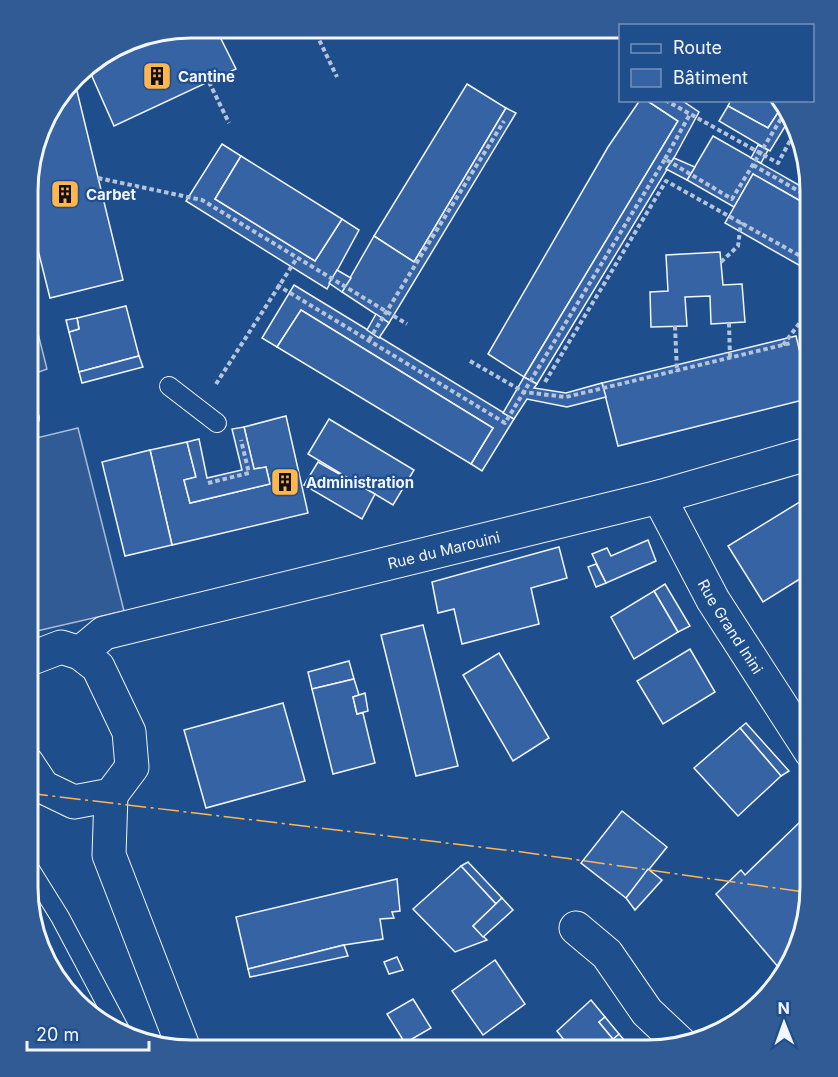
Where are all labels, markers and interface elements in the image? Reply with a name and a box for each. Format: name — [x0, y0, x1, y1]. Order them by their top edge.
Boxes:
legend — [619, 24, 814, 102]
text: Route — [673, 37, 722, 58]
building icon: Cantine — [141, 60, 173, 92]
place label: Cantine — [178, 67, 235, 86]
text: Bâtiment — [673, 67, 748, 88]
building icon: Carbet — [49, 178, 81, 210]
place label: Carbet — [86, 185, 137, 204]
building icon: Administration — [269, 466, 301, 498]
place label: Administration — [306, 473, 414, 492]
street label: Rue du Marouini — [385, 527, 502, 573]
street label: Rue Grand Inini — [694, 576, 767, 677]
north arrow — [754, 993, 814, 1053]
text: N — [777, 998, 790, 1018]
scale bar — [27, 1014, 148, 1052]
text: 20 m — [36, 1024, 79, 1045]

